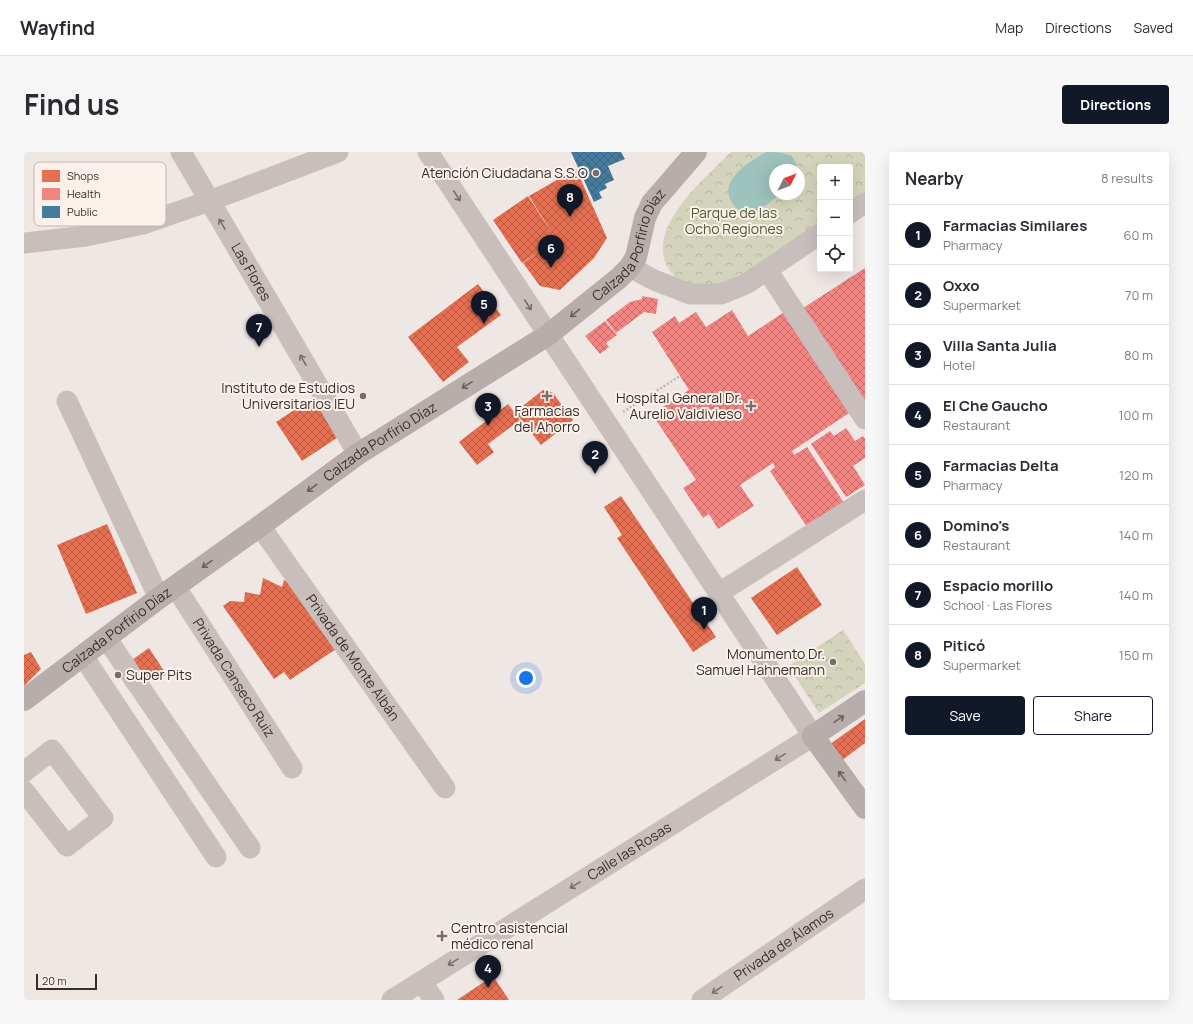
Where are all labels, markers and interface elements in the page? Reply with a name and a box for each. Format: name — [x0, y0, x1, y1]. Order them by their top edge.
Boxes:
text: Wayfind — [20, 15, 95, 41]
text: Map — [995, 18, 1023, 37]
text: Directions — [1045, 18, 1112, 37]
text: Saved — [1134, 18, 1173, 37]
text: Find us — [24, 85, 119, 123]
button: Directions — [1062, 85, 1169, 124]
legend — [34, 162, 166, 226]
place label: Atención Ciudadana S.S.O — [421, 163, 588, 182]
north arrow — [769, 164, 805, 200]
map controls — [817, 164, 853, 272]
button: + — [817, 164, 853, 200]
text: Nearby — [905, 167, 963, 190]
text: Shops — [67, 168, 99, 183]
marker: Atención Ciudadana S.S.O — [591, 168, 601, 178]
text: 8 results — [1101, 169, 1153, 187]
pin: 8 — [557, 184, 583, 217]
street label: Calzada Porfirio Díaz — [588, 184, 669, 305]
text: Health — [67, 186, 100, 201]
one-way arrow — [453, 190, 461, 201]
button: − — [817, 200, 853, 236]
park label: Parque de las Ocho Regiones — [685, 203, 783, 238]
text: Public — [67, 204, 98, 219]
text: Farmacias Similares — [943, 215, 1087, 236]
one-way arrow — [218, 218, 226, 230]
text: 1 — [915, 226, 921, 244]
text: 60 m — [1123, 226, 1153, 244]
pin: 6 — [538, 235, 564, 268]
button: locate — [817, 236, 853, 272]
text: Pharmacy — [943, 236, 1003, 254]
street label: Las Flores — [227, 239, 276, 304]
text: Oxxo — [943, 275, 980, 296]
text: 2 — [914, 286, 922, 304]
text: 70 m — [1125, 286, 1153, 304]
pin: 5 — [471, 291, 497, 324]
text: Supermarket — [943, 296, 1021, 314]
one-way arrow — [525, 299, 533, 311]
one-way arrow — [570, 309, 581, 317]
pin: 7 — [246, 314, 272, 347]
text: Villa Santa Julia — [943, 335, 1057, 356]
text: 3 — [914, 346, 922, 364]
text: 80 m — [1124, 346, 1153, 364]
one-way arrow — [298, 354, 306, 366]
text: Hotel — [943, 356, 975, 374]
place label: Instituto de Estudios Universitarios IEU — [221, 378, 355, 413]
one-way arrow — [461, 382, 473, 390]
place label: Hospital General Dr. Aurelio Valdivieso — [616, 388, 742, 423]
marker: Instituto de Estudios Universitarios IEU — [358, 391, 368, 401]
marker: Farmacias del Ahorro — [542, 391, 552, 401]
pin: 3 — [475, 393, 501, 426]
text: El Che Gaucho — [943, 395, 1048, 416]
street label: Calzada Porfirio Díaz — [319, 397, 440, 486]
marker: Hospital General Dr. Aurelio Valdivieso — [745, 400, 757, 412]
place label: Farmacias del Ahorro — [514, 401, 580, 436]
text: 4 — [914, 406, 922, 424]
text: 100 m — [1118, 406, 1153, 424]
text: Restaurant — [943, 416, 1010, 434]
pin: 2 — [582, 441, 608, 474]
text: Farmacias Delta — [943, 455, 1059, 476]
text: 5 — [914, 466, 922, 484]
text: 120 m — [1119, 466, 1153, 484]
text: Pharmacy — [943, 476, 1003, 494]
one-way arrow — [307, 484, 318, 492]
text: Domino's — [943, 515, 1009, 536]
text: 6 — [914, 526, 922, 544]
text: 140 m — [1119, 526, 1153, 544]
text: Restaurant — [943, 536, 1010, 554]
one-way arrow — [202, 560, 213, 568]
text: Espacio morillo — [943, 575, 1053, 596]
street label: Calzada Porfirio Díaz — [58, 582, 175, 677]
text: 7 — [915, 586, 921, 604]
text: 140 m — [1119, 586, 1153, 604]
street label: Privada de Monte Albán — [302, 590, 405, 724]
text: School · Las Flores — [943, 596, 1052, 614]
pin: 1 — [691, 597, 717, 630]
street label: Privada Canseco Ruiz — [189, 614, 280, 741]
text: Piticó — [943, 635, 985, 656]
place label: Monumento Dr. Samuel Hahnemann — [696, 644, 825, 679]
text: 8 — [914, 646, 922, 664]
text: 150 m — [1119, 646, 1153, 664]
text: Supermarket — [943, 656, 1021, 674]
marker: Monumento Dr. Samuel Hahnemann — [828, 657, 838, 667]
place label: Super Pits — [126, 665, 192, 684]
your location — [516, 668, 536, 688]
marker: Super Pits — [113, 670, 123, 680]
button: Save — [905, 696, 1025, 735]
button: Share — [1033, 696, 1153, 735]
one-way arrow — [833, 715, 844, 723]
one-way arrow — [774, 753, 786, 761]
one-way arrow — [838, 771, 846, 782]
street label: Calle las Rosas — [583, 817, 675, 884]
one-way arrow — [569, 882, 581, 890]
street label: Privada de Álamos — [730, 903, 837, 985]
place label: Centro asistencial médico renal — [451, 918, 568, 953]
marker: Centro asistencial médico renal — [436, 930, 448, 942]
pin: 4 — [475, 955, 501, 988]
one-way arrow — [448, 958, 459, 966]
scale bar — [36, 972, 97, 991]
text: 20 m — [42, 973, 67, 988]
one-way arrow — [712, 986, 723, 994]

